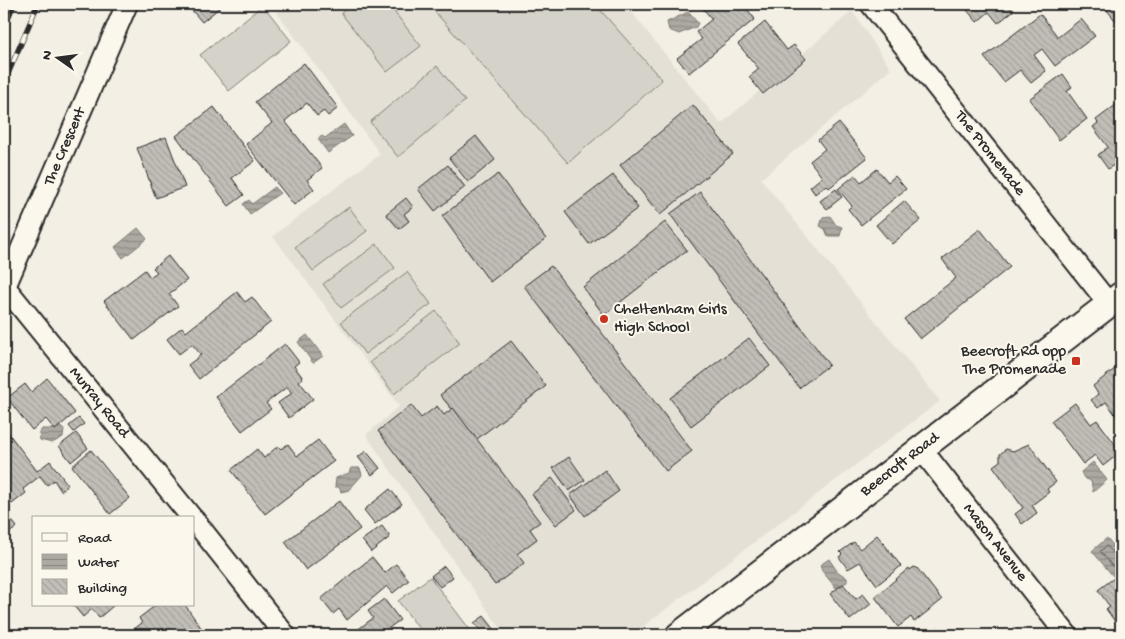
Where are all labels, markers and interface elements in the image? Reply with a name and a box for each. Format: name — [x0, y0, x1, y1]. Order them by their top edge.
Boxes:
north arrow — [32, 32, 82, 82]
text: N — [38, 49, 57, 62]
street label: The Crescent — [40, 103, 91, 190]
street label: The Promenade — [950, 106, 1030, 201]
place label: Cheltenham Girls High School — [614, 301, 728, 338]
marker: Cheltenham Girls High School — [598, 313, 610, 325]
place label: Beecroft Rd opp The Promenade — [960, 343, 1067, 380]
marker: Beecroft Rd opp The Promenade — [1070, 355, 1082, 367]
street label: Murray Road — [64, 364, 134, 443]
street label: Beecroft Road — [856, 428, 945, 502]
street label: Mason Avenue — [958, 500, 1032, 586]
legend — [32, 516, 195, 606]
text: Road — [78, 530, 112, 548]
text: Water — [78, 554, 120, 572]
text: Building — [77, 580, 127, 598]

